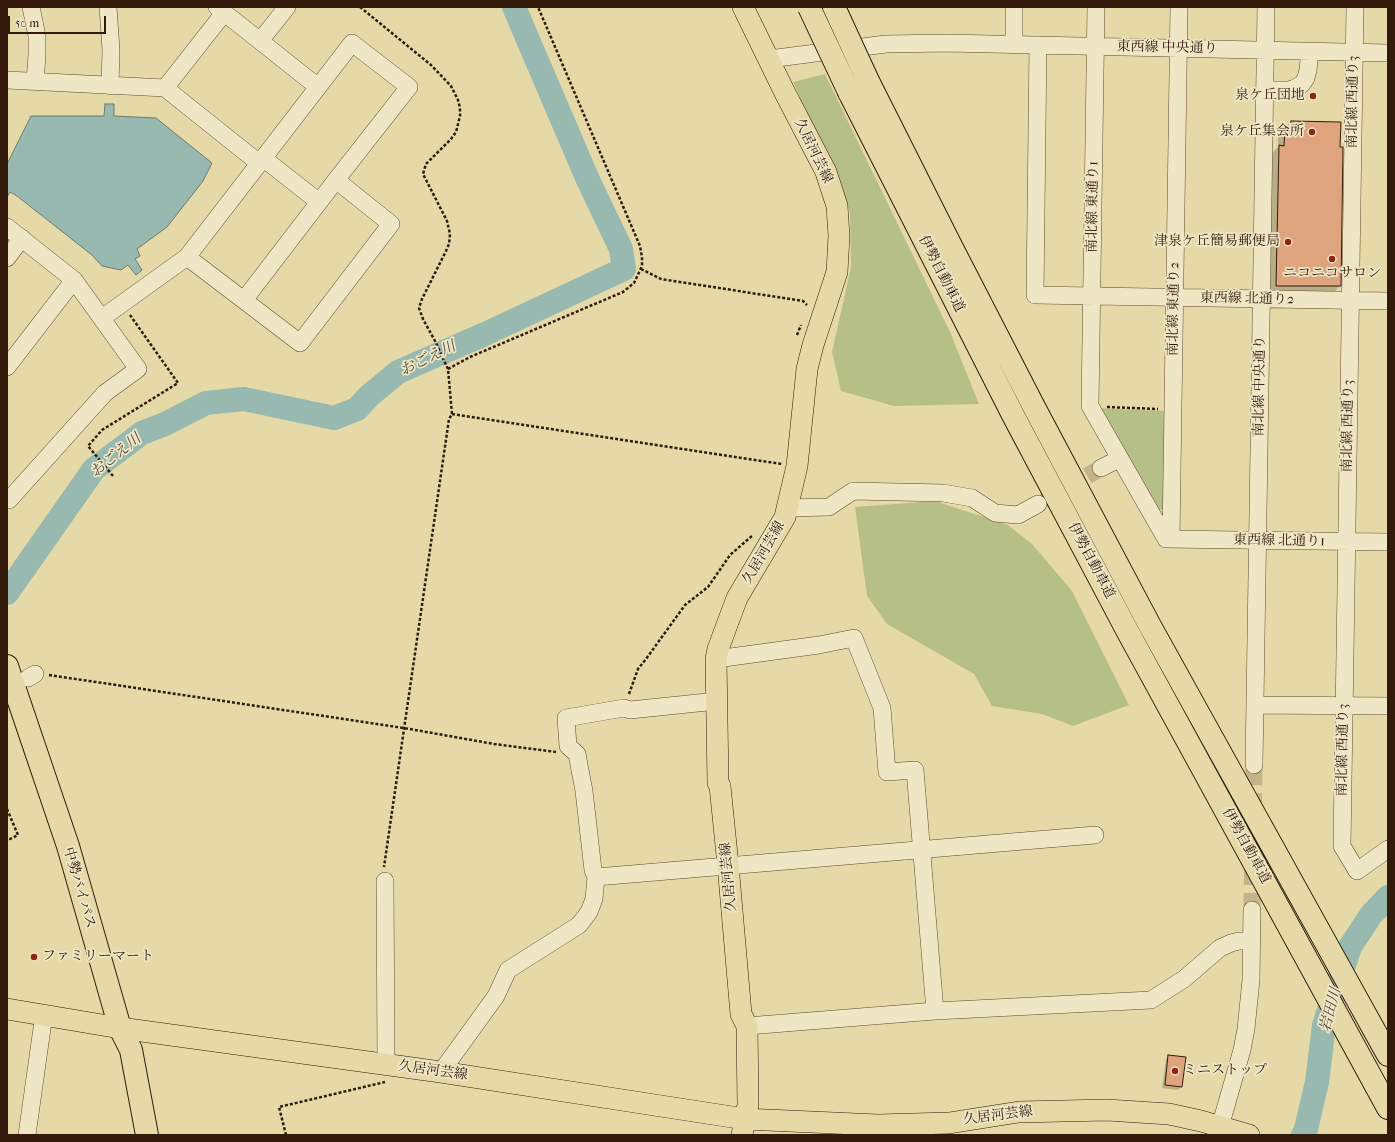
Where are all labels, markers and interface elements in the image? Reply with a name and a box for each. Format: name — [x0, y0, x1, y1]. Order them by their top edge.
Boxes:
scale bar — [10, 8, 108, 34]
text: 50 m — [15, 16, 39, 30]
street label: 東西線 中央通り — [1116, 39, 1218, 57]
street label: 南北線 西通り3 — [1344, 55, 1362, 149]
place label: 泉ケ丘団地 — [1235, 88, 1305, 104]
marker: 泉ケ丘団地 — [1308, 91, 1318, 101]
street label: 久居河芸線 — [790, 116, 836, 186]
place label: 泉ケ丘集会所 — [1220, 124, 1304, 140]
marker: 泉ケ丘集会所 — [1307, 127, 1317, 137]
street label: 南北線 東通り1 — [1084, 161, 1102, 253]
street label: 伊勢自動車道 — [914, 233, 968, 315]
place label: 津泉ケ丘簡易郵便局 — [1154, 234, 1280, 250]
marker: 津泉ケ丘簡易郵便局 — [1283, 237, 1293, 247]
marker: ニコニコサロン — [1327, 254, 1337, 264]
street label: 南北線 東通り2 — [1165, 262, 1183, 356]
place label: ニコニコサロン — [1283, 266, 1381, 282]
street label: 東西線 北通り2 — [1200, 290, 1294, 308]
street label: 南北線 中央通り — [1251, 335, 1269, 437]
water label: おごえ川 — [397, 338, 459, 380]
street label: 南北線 西通り3 — [1339, 379, 1357, 473]
water label: おごえ川 — [87, 430, 145, 482]
street label: 久居河芸線 — [739, 518, 789, 588]
street label: 伊勢自動車道 — [1064, 520, 1118, 602]
street label: 東西線 北通り1 — [1233, 532, 1325, 550]
street label: 南北線 西通り3 — [1334, 703, 1352, 797]
street label: 伊勢自動車道 — [1218, 805, 1274, 887]
street label: 久居河芸線 — [718, 841, 740, 913]
street label: 中勢バイパス — [59, 845, 99, 931]
place label: ファミリーマート — [42, 949, 154, 965]
marker: ファミリーマート — [29, 952, 39, 962]
water label: 岩田川 — [1316, 986, 1346, 1034]
street label: 久居河芸線 — [397, 1058, 469, 1084]
place label: ミニストップ — [1183, 1063, 1267, 1079]
marker: ミニストップ — [1170, 1066, 1180, 1076]
street label: 久居河芸線 — [962, 1103, 1034, 1129]

